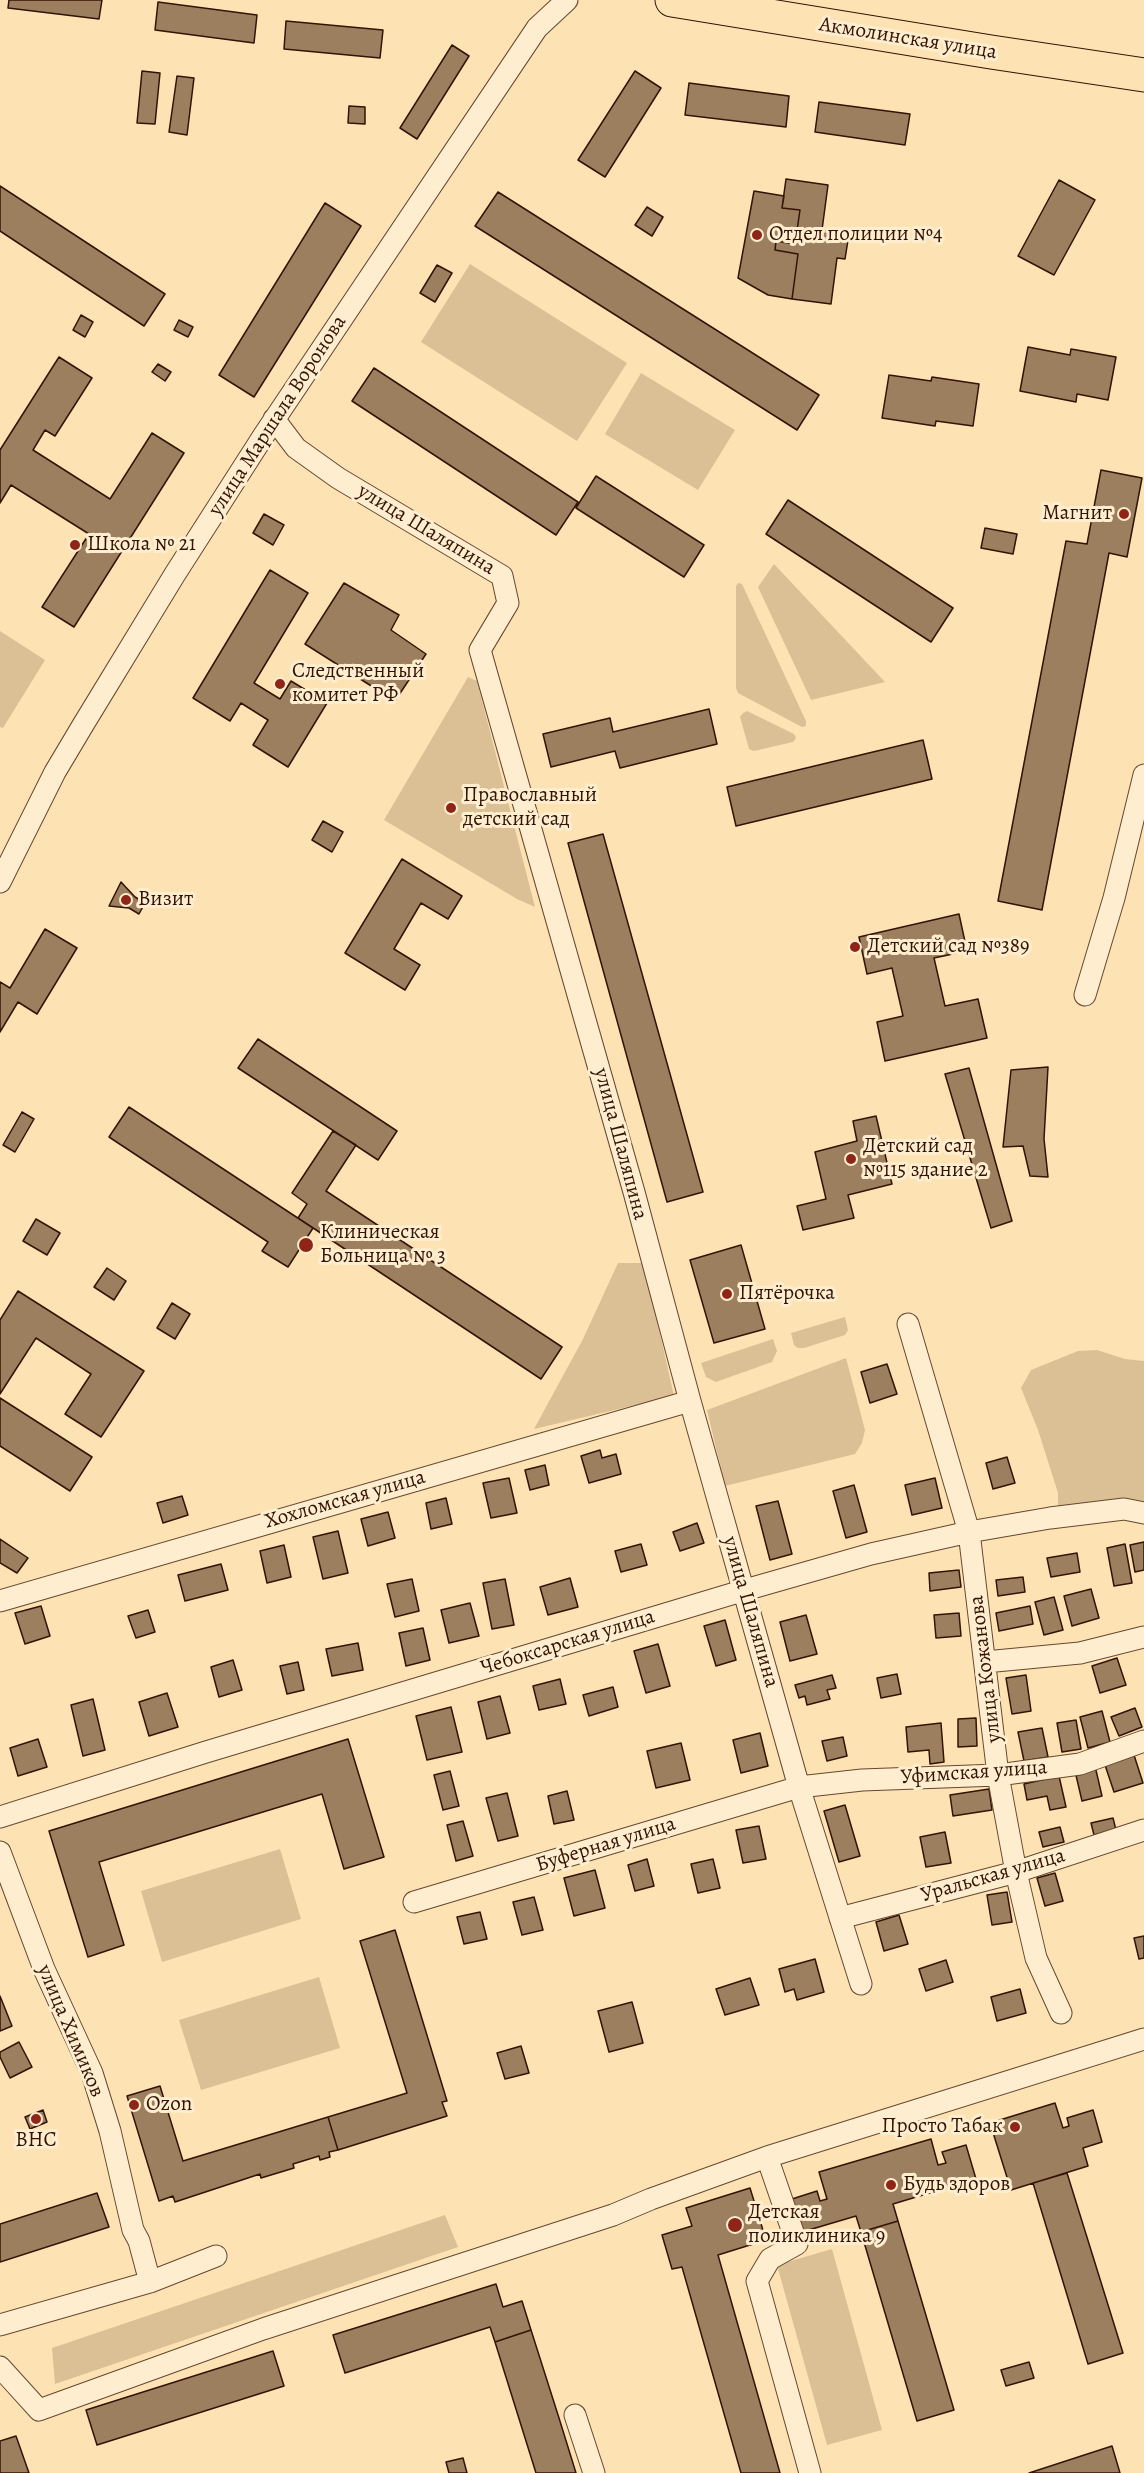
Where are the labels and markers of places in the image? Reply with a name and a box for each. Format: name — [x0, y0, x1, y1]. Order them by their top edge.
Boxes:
place label: Отдел полиции №4 — [769, 222, 943, 248]
marker: Отдел полиции №4 — [750, 228, 764, 242]
place label: Магнит — [1042, 501, 1112, 527]
marker: Магнит — [1117, 507, 1131, 521]
place label: Школа № 21 — [87, 532, 196, 558]
marker: Школа № 21 — [68, 538, 82, 552]
place label: Следственный комитет РФ — [292, 659, 424, 709]
marker: Следственный комитет РФ — [273, 677, 287, 691]
place label: Православный детский сад — [463, 783, 597, 833]
marker: Православный детский сад — [444, 801, 458, 815]
place label: Визит — [138, 887, 193, 913]
marker: Визит — [119, 893, 133, 907]
place label: Детский сад №389 — [867, 934, 1030, 960]
marker: Детский сад №389 — [848, 940, 862, 954]
place label: Детский сад №115 здание 2 — [863, 1134, 988, 1184]
marker: Детский сад №115 здание 2 — [844, 1152, 858, 1166]
place label: Клиническая Больница № 3 — [320, 1220, 446, 1270]
marker: Клиническая Больница № 3 — [297, 1236, 315, 1254]
place label: Пятёрочка — [739, 1281, 835, 1307]
marker: Пятёрочка — [720, 1287, 734, 1301]
place label: Ozon — [146, 2092, 192, 2118]
marker: Ozon — [127, 2098, 141, 2112]
marker: ВНС — [29, 2112, 43, 2126]
place label: Просто Табак — [882, 2114, 1003, 2140]
marker: Просто Табак — [1008, 2120, 1022, 2134]
place label: ВНС — [15, 2128, 57, 2154]
place label: Будь здоров — [903, 2172, 1010, 2198]
marker: Будь здоров — [884, 2178, 898, 2192]
place label: Детская поликлиника 9 — [748, 2200, 885, 2250]
marker: Детская поликлиника 9 — [726, 2216, 744, 2234]

